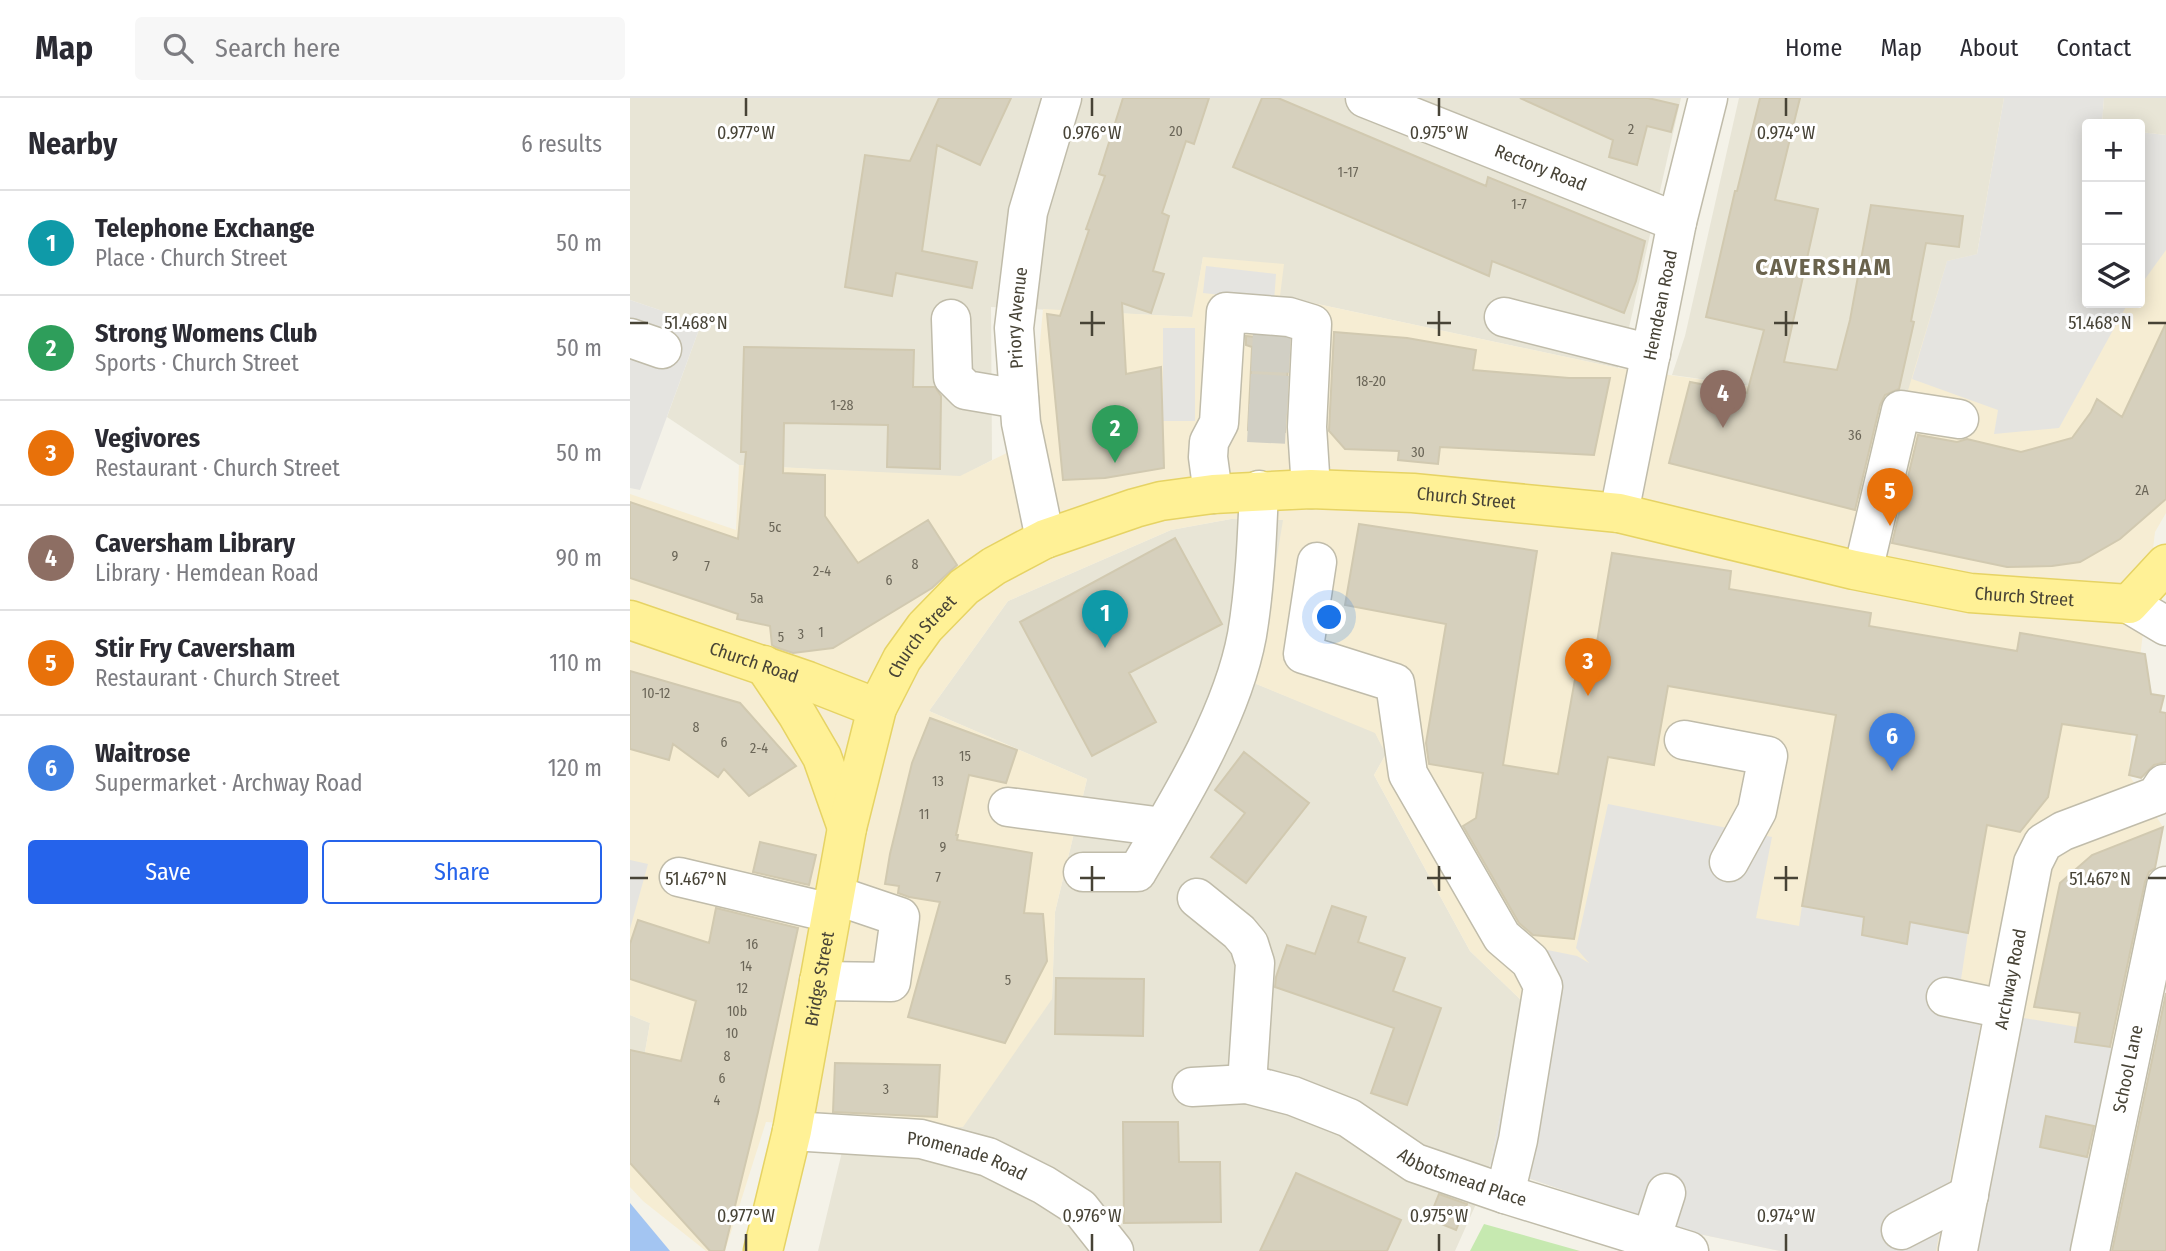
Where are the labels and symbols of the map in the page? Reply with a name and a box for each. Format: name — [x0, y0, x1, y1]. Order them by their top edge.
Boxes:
house number: 2 — [1628, 121, 1634, 138]
text: 0.977°W — [717, 122, 776, 144]
text: 0.976°W — [1063, 122, 1122, 144]
text: 0.975°W — [1410, 122, 1469, 144]
text: 0.974°W — [1757, 122, 1816, 144]
house number: 20 — [1169, 123, 1183, 140]
street label: Rectory Road — [1491, 140, 1590, 196]
house number: 1-17 — [1338, 164, 1359, 181]
house number: 1-7 — [1511, 196, 1527, 213]
street label: Hemdean Road — [1639, 248, 1682, 362]
district label: CAVERSHAM — [1755, 253, 1893, 281]
street label: Priory Avenue — [1003, 266, 1032, 369]
text: 51.468°N — [664, 312, 728, 334]
text: 51.468°N — [2068, 312, 2132, 334]
pin: 4 — [1700, 370, 1746, 428]
house number: 18-20 — [1356, 373, 1386, 390]
house number: 1-28 — [831, 397, 853, 414]
pin: 2 — [1092, 405, 1138, 463]
house number: 36 — [1848, 427, 1862, 444]
house number: 30 — [1411, 444, 1425, 461]
pin: 5 — [1867, 468, 1913, 526]
street label: Church Street — [1416, 482, 1517, 514]
house number: 2A — [2135, 482, 2149, 499]
house number: 5c — [769, 519, 781, 536]
house number: 9 — [672, 548, 679, 565]
house number: 8 — [912, 556, 919, 573]
house number: 7 — [704, 558, 710, 575]
house number: 2-4 — [813, 563, 831, 580]
house number: 6 — [886, 572, 893, 589]
street label: Church Street — [1974, 582, 2075, 611]
house number: 5a — [750, 590, 764, 607]
street label: Church Street — [883, 590, 961, 682]
pin: 1 — [1082, 590, 1128, 648]
your location — [1312, 600, 1346, 634]
house number: 1 — [818, 624, 824, 641]
house number: 3 — [798, 626, 804, 643]
house number: 5 — [778, 629, 784, 646]
street label: Church Road — [707, 637, 801, 688]
pin: 3 — [1565, 638, 1611, 696]
house number: 10-12 — [642, 685, 670, 702]
pin: 6 — [1869, 713, 1915, 771]
house number: 8 — [693, 719, 700, 736]
house number: 6 — [721, 734, 728, 751]
house number: 2-4 — [750, 740, 768, 757]
house number: 15 — [959, 748, 971, 765]
house number: 13 — [932, 773, 944, 790]
house number: 11 — [919, 806, 929, 823]
house number: 9 — [940, 839, 947, 856]
text: 51.467°N — [665, 868, 727, 890]
text: 51.467°N — [2069, 868, 2131, 890]
house number: 7 — [935, 869, 941, 886]
street label: Archway Road — [1990, 927, 2031, 1031]
street label: Bridge Street — [800, 930, 839, 1028]
house number: 16 — [746, 936, 758, 953]
house number: 14 — [740, 958, 752, 975]
house number: 5 — [1005, 972, 1011, 989]
house number: 12 — [736, 980, 748, 997]
house number: 10b — [727, 1003, 747, 1020]
street label: School Lane — [2108, 1023, 2148, 1115]
house number: 10 — [726, 1025, 738, 1042]
house number: 8 — [724, 1048, 731, 1065]
house number: 6 — [719, 1070, 726, 1087]
house number: 3 — [883, 1081, 889, 1098]
house number: 4 — [714, 1092, 721, 1109]
street label: Promenade Road — [906, 1127, 1031, 1186]
street label: Abbotsmead Place — [1393, 1143, 1529, 1211]
text: 0.977°W — [717, 1205, 776, 1227]
text: 0.976°W — [1063, 1205, 1122, 1227]
text: 0.975°W — [1410, 1205, 1469, 1227]
text: 0.974°W — [1757, 1205, 1816, 1227]

